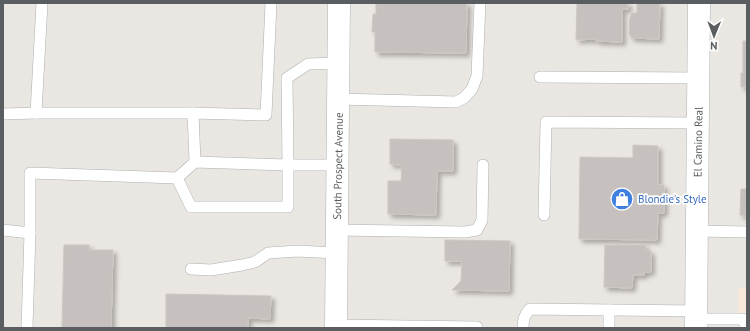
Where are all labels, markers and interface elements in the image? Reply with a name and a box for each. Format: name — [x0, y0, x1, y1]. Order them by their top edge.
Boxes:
north arrow — [694, 16, 734, 56]
text: N — [710, 39, 718, 53]
street label: El Camino Real — [690, 106, 706, 177]
street label: South Prospect Avenue — [330, 112, 346, 220]
shop icon: Blondie's Style — [609, 186, 635, 212]
place label: Blondie's Style — [638, 192, 707, 206]

